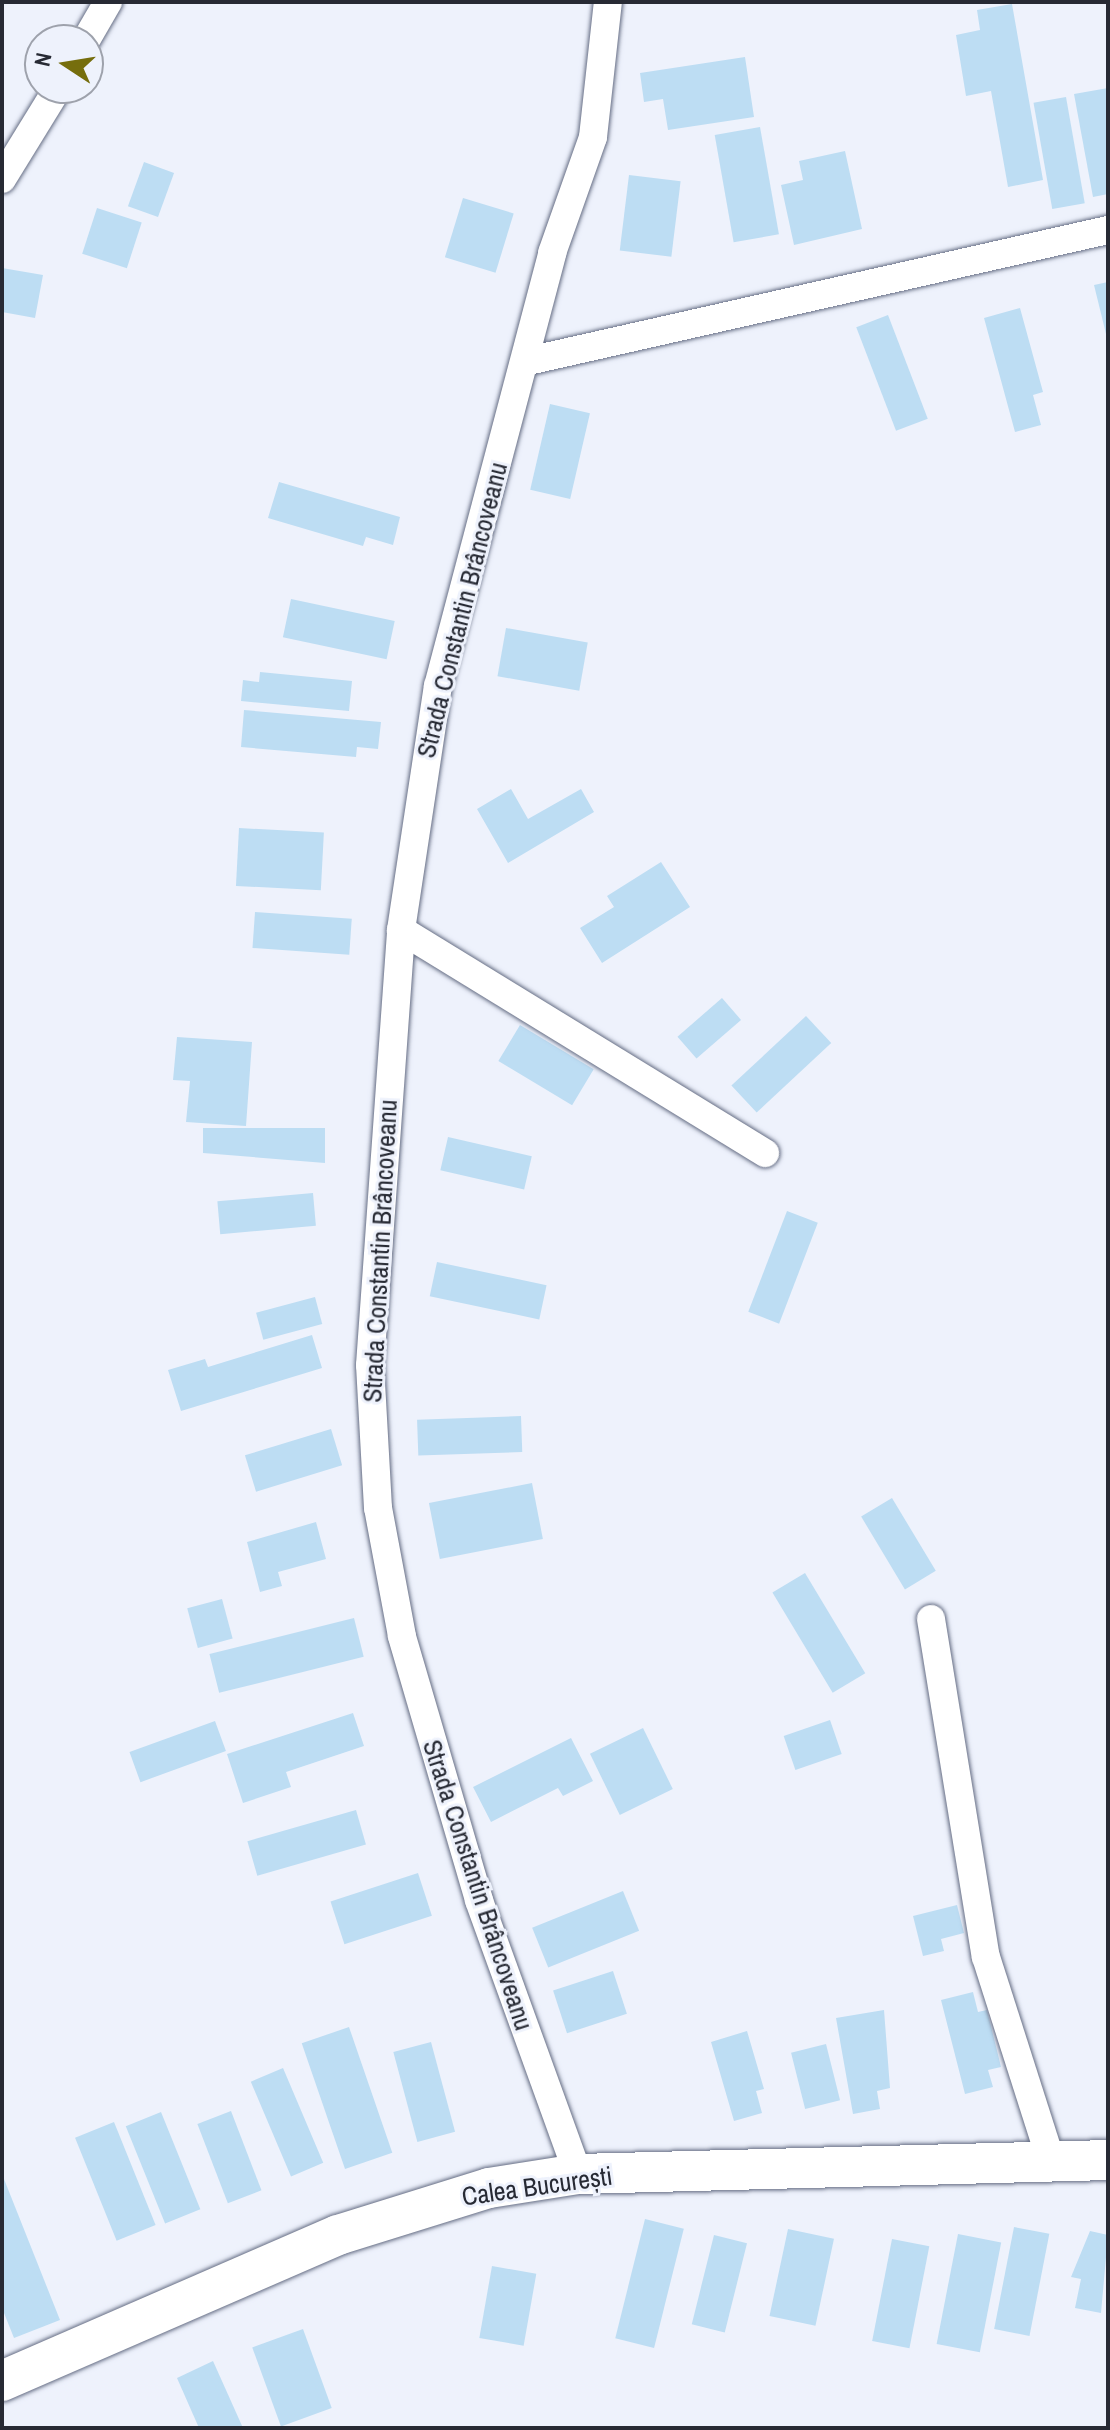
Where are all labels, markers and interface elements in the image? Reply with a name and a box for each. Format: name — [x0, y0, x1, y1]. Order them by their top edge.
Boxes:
north arrow — [24, 24, 104, 104]
text: N — [26, 50, 59, 69]
street label: Strada Constantin Brâncoveanu — [410, 459, 514, 761]
street label: Strada Constantin Brâncoveanu — [356, 1099, 404, 1403]
street label: Strada Constantin Brâncoveanu — [416, 1736, 540, 2034]
street label: Calea București — [460, 2160, 614, 2212]

